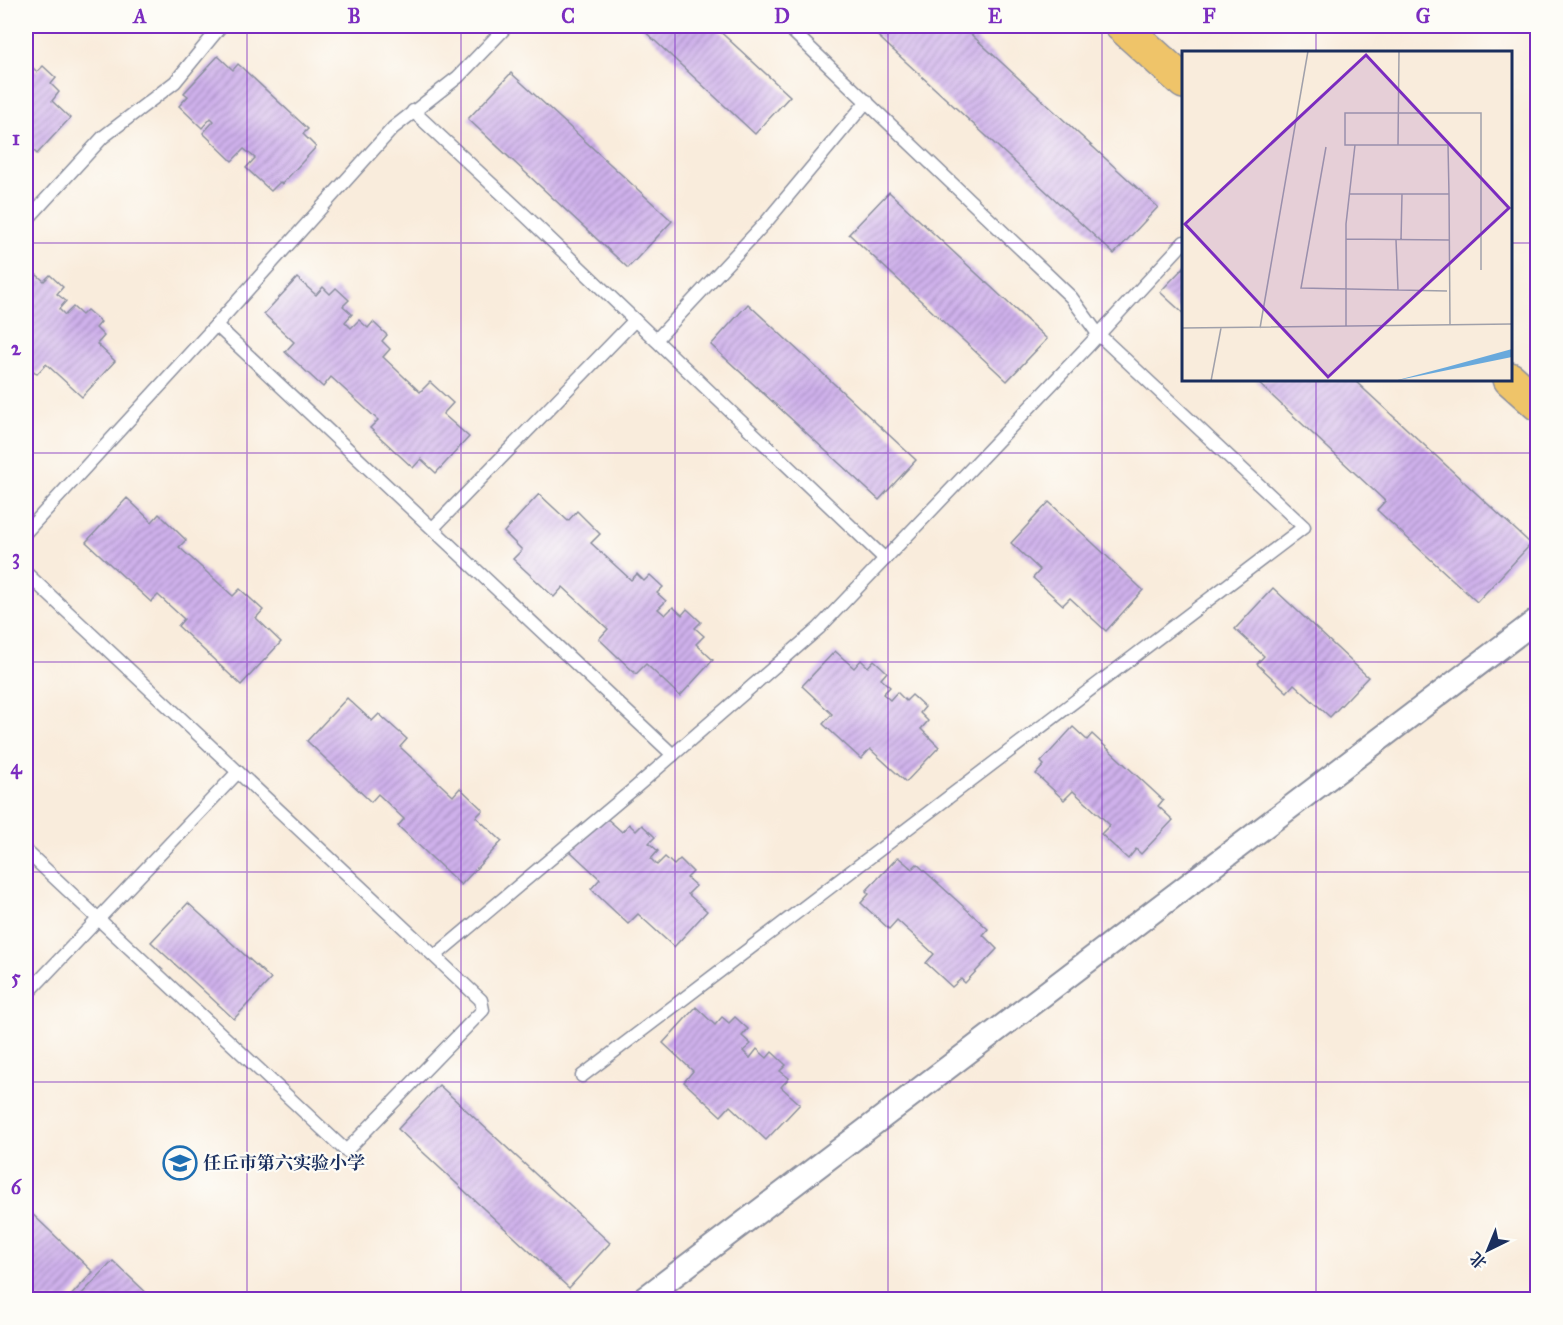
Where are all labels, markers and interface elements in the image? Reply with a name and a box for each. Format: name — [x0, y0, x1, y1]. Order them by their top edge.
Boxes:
text: A — [131, 4, 147, 28]
text: B — [347, 4, 361, 28]
text: C — [561, 4, 575, 28]
text: D — [774, 4, 790, 28]
text: E — [988, 4, 1003, 28]
text: F — [1202, 4, 1216, 28]
text: G — [1416, 4, 1431, 28]
inset map — [1182, 51, 1512, 381]
text: 1 — [12, 126, 20, 150]
text: 2 — [11, 336, 22, 360]
text: 3 — [12, 545, 20, 570]
text: 4 — [10, 755, 22, 780]
text: 5 — [11, 965, 21, 989]
school or university icon: 任丘市第六实验小学 — [162, 1145, 198, 1181]
place label: 任丘市第六实验小学 — [203, 1152, 365, 1174]
text: 6 — [11, 1175, 23, 1199]
north arrow — [1458, 1220, 1518, 1280]
text: 北 — [1466, 1248, 1490, 1273]

